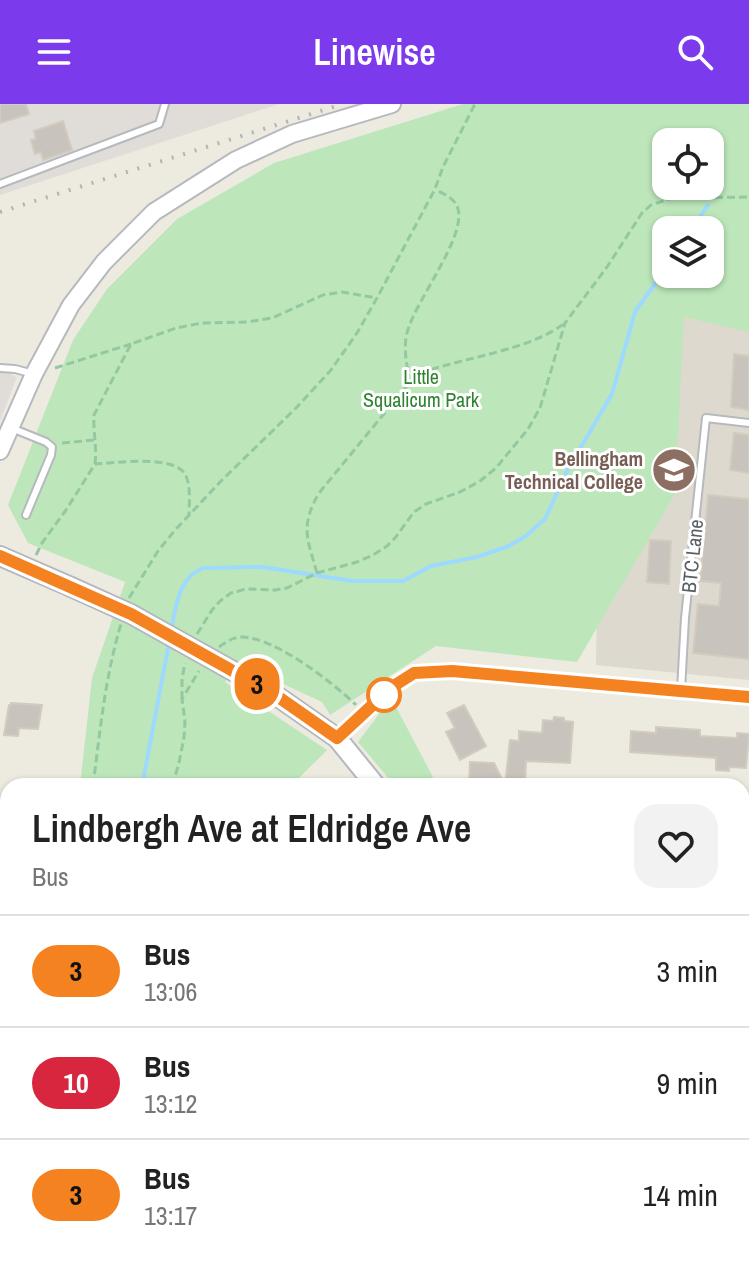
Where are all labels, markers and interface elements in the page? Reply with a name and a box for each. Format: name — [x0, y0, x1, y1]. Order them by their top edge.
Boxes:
text: Linewise — [313, 28, 436, 76]
icon: menu — [32, 30, 76, 74]
icon: search — [673, 30, 717, 74]
map controls — [652, 128, 724, 288]
button: locate — [652, 128, 724, 200]
button: layers — [652, 216, 724, 288]
park label: Little Squalicum Park — [363, 363, 480, 413]
place label: Bellingham Technical College — [505, 445, 643, 495]
school or university icon: Bellingham Technical College — [650, 446, 698, 494]
street label: BTC Lane — [675, 518, 709, 594]
line badge: 3 — [231, 658, 283, 710]
text: 3 — [251, 665, 263, 703]
unlabelled marker — [367, 678, 401, 712]
text: Lindbergh Ave at Eldridge Ave — [32, 803, 471, 854]
button: heart — [634, 804, 718, 888]
text: Bus — [32, 859, 69, 894]
text: Bus — [144, 934, 190, 974]
text: 3 min — [656, 951, 718, 991]
text: 3 — [70, 952, 82, 990]
text: 13:06 — [144, 974, 197, 1009]
text: Bus — [144, 1046, 190, 1086]
text: 9 min — [656, 1063, 718, 1103]
text: 10 — [63, 1064, 89, 1102]
text: 13:12 — [144, 1086, 197, 1121]
text: Bus — [144, 1158, 190, 1198]
text: 14 min — [643, 1175, 718, 1215]
text: 3 — [70, 1176, 82, 1214]
text: 13:17 — [144, 1198, 197, 1233]

